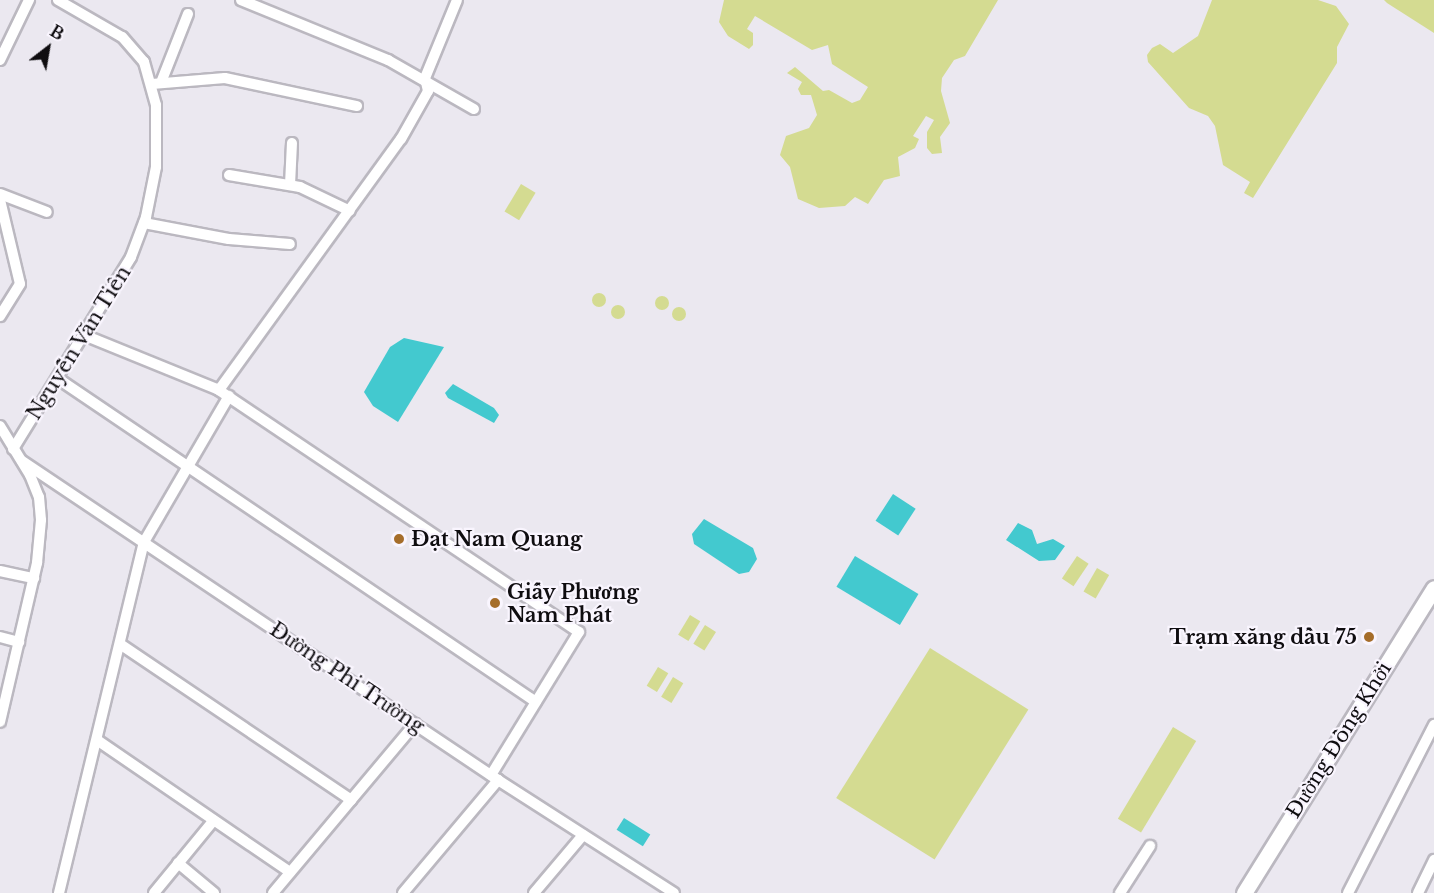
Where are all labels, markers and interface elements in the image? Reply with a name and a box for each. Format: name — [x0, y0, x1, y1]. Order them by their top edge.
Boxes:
north arrow — [18, 18, 78, 78]
text: B — [47, 21, 68, 44]
street label: Nguyễn Văn Tiên — [22, 261, 136, 425]
place label: Đạt Nam Quang — [411, 527, 582, 551]
marker: Đạt Nam Quang — [392, 532, 406, 546]
place label: Giấy Phương Nam Phát — [507, 580, 639, 627]
marker: Giấy Phương Nam Phát — [488, 596, 502, 610]
street label: Đường Phi Trường — [265, 617, 429, 739]
place label: Trạm xăng dầu 75 — [1169, 625, 1357, 649]
marker: Trạm xăng dầu 75 — [1362, 630, 1376, 644]
street label: Đường Đồng Khởi — [1281, 658, 1397, 822]

